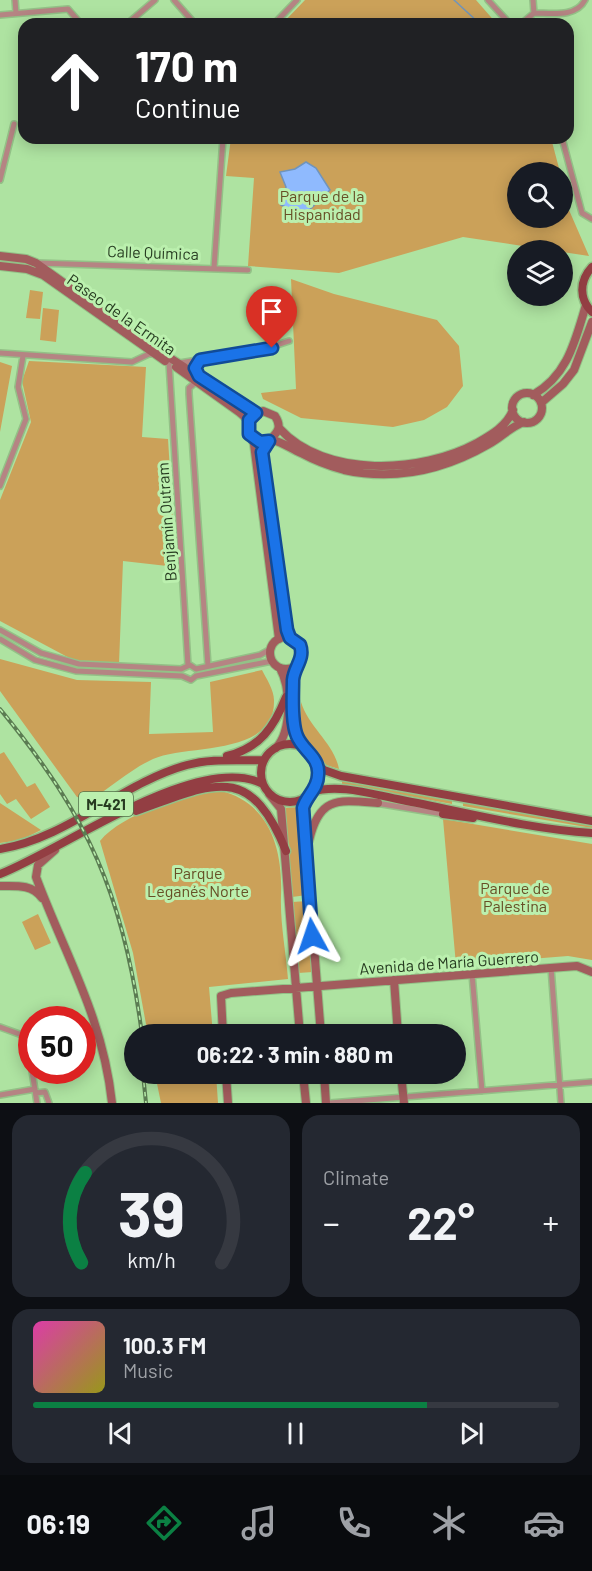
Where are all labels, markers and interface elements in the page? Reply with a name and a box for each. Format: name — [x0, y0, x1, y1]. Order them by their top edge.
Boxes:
text: 170 m — [135, 40, 238, 90]
icon: ahead — [36, 42, 114, 120]
text: Continue — [135, 91, 241, 123]
map controls — [507, 162, 573, 306]
button: search — [507, 162, 573, 228]
park label: Parque de la Hispanidad — [280, 186, 364, 223]
button: layers — [507, 240, 573, 306]
street label: Calle Química — [107, 241, 199, 263]
street label: Paseo de la Ermita — [64, 269, 180, 359]
pin — [246, 286, 297, 348]
icon: arrive — [255, 295, 288, 328]
street label: Benjamín Outram — [152, 462, 180, 582]
road number: M-421 — [79, 792, 133, 816]
park label: Parque Leganés Norte — [147, 863, 249, 900]
park label: Parque de Palestina — [480, 878, 550, 915]
position arrow — [280, 904, 344, 968]
street label: Avenida de María Guerrero — [359, 946, 539, 978]
speed limit sign: 50 — [18, 1006, 96, 1084]
text: 06:22 · 3 min · 880 m — [197, 1041, 393, 1067]
text: Climate — [323, 1165, 389, 1189]
text: 39 — [118, 1175, 184, 1249]
text: 22° — [407, 1195, 475, 1249]
text: − — [323, 1202, 340, 1242]
text: + — [542, 1202, 559, 1242]
text: km/h — [127, 1247, 175, 1272]
text: 100.3 FM — [123, 1332, 206, 1358]
text: Music — [123, 1358, 173, 1382]
icon: previous — [104, 1417, 137, 1450]
icon: pause — [279, 1417, 312, 1450]
icon: next — [455, 1417, 488, 1450]
icon: directions — [143, 1502, 185, 1544]
icon: music — [238, 1502, 280, 1544]
icon: phone — [333, 1502, 375, 1544]
icon: climate — [428, 1502, 470, 1544]
icon: car — [523, 1502, 565, 1544]
text: 06:19 — [27, 1507, 90, 1539]

